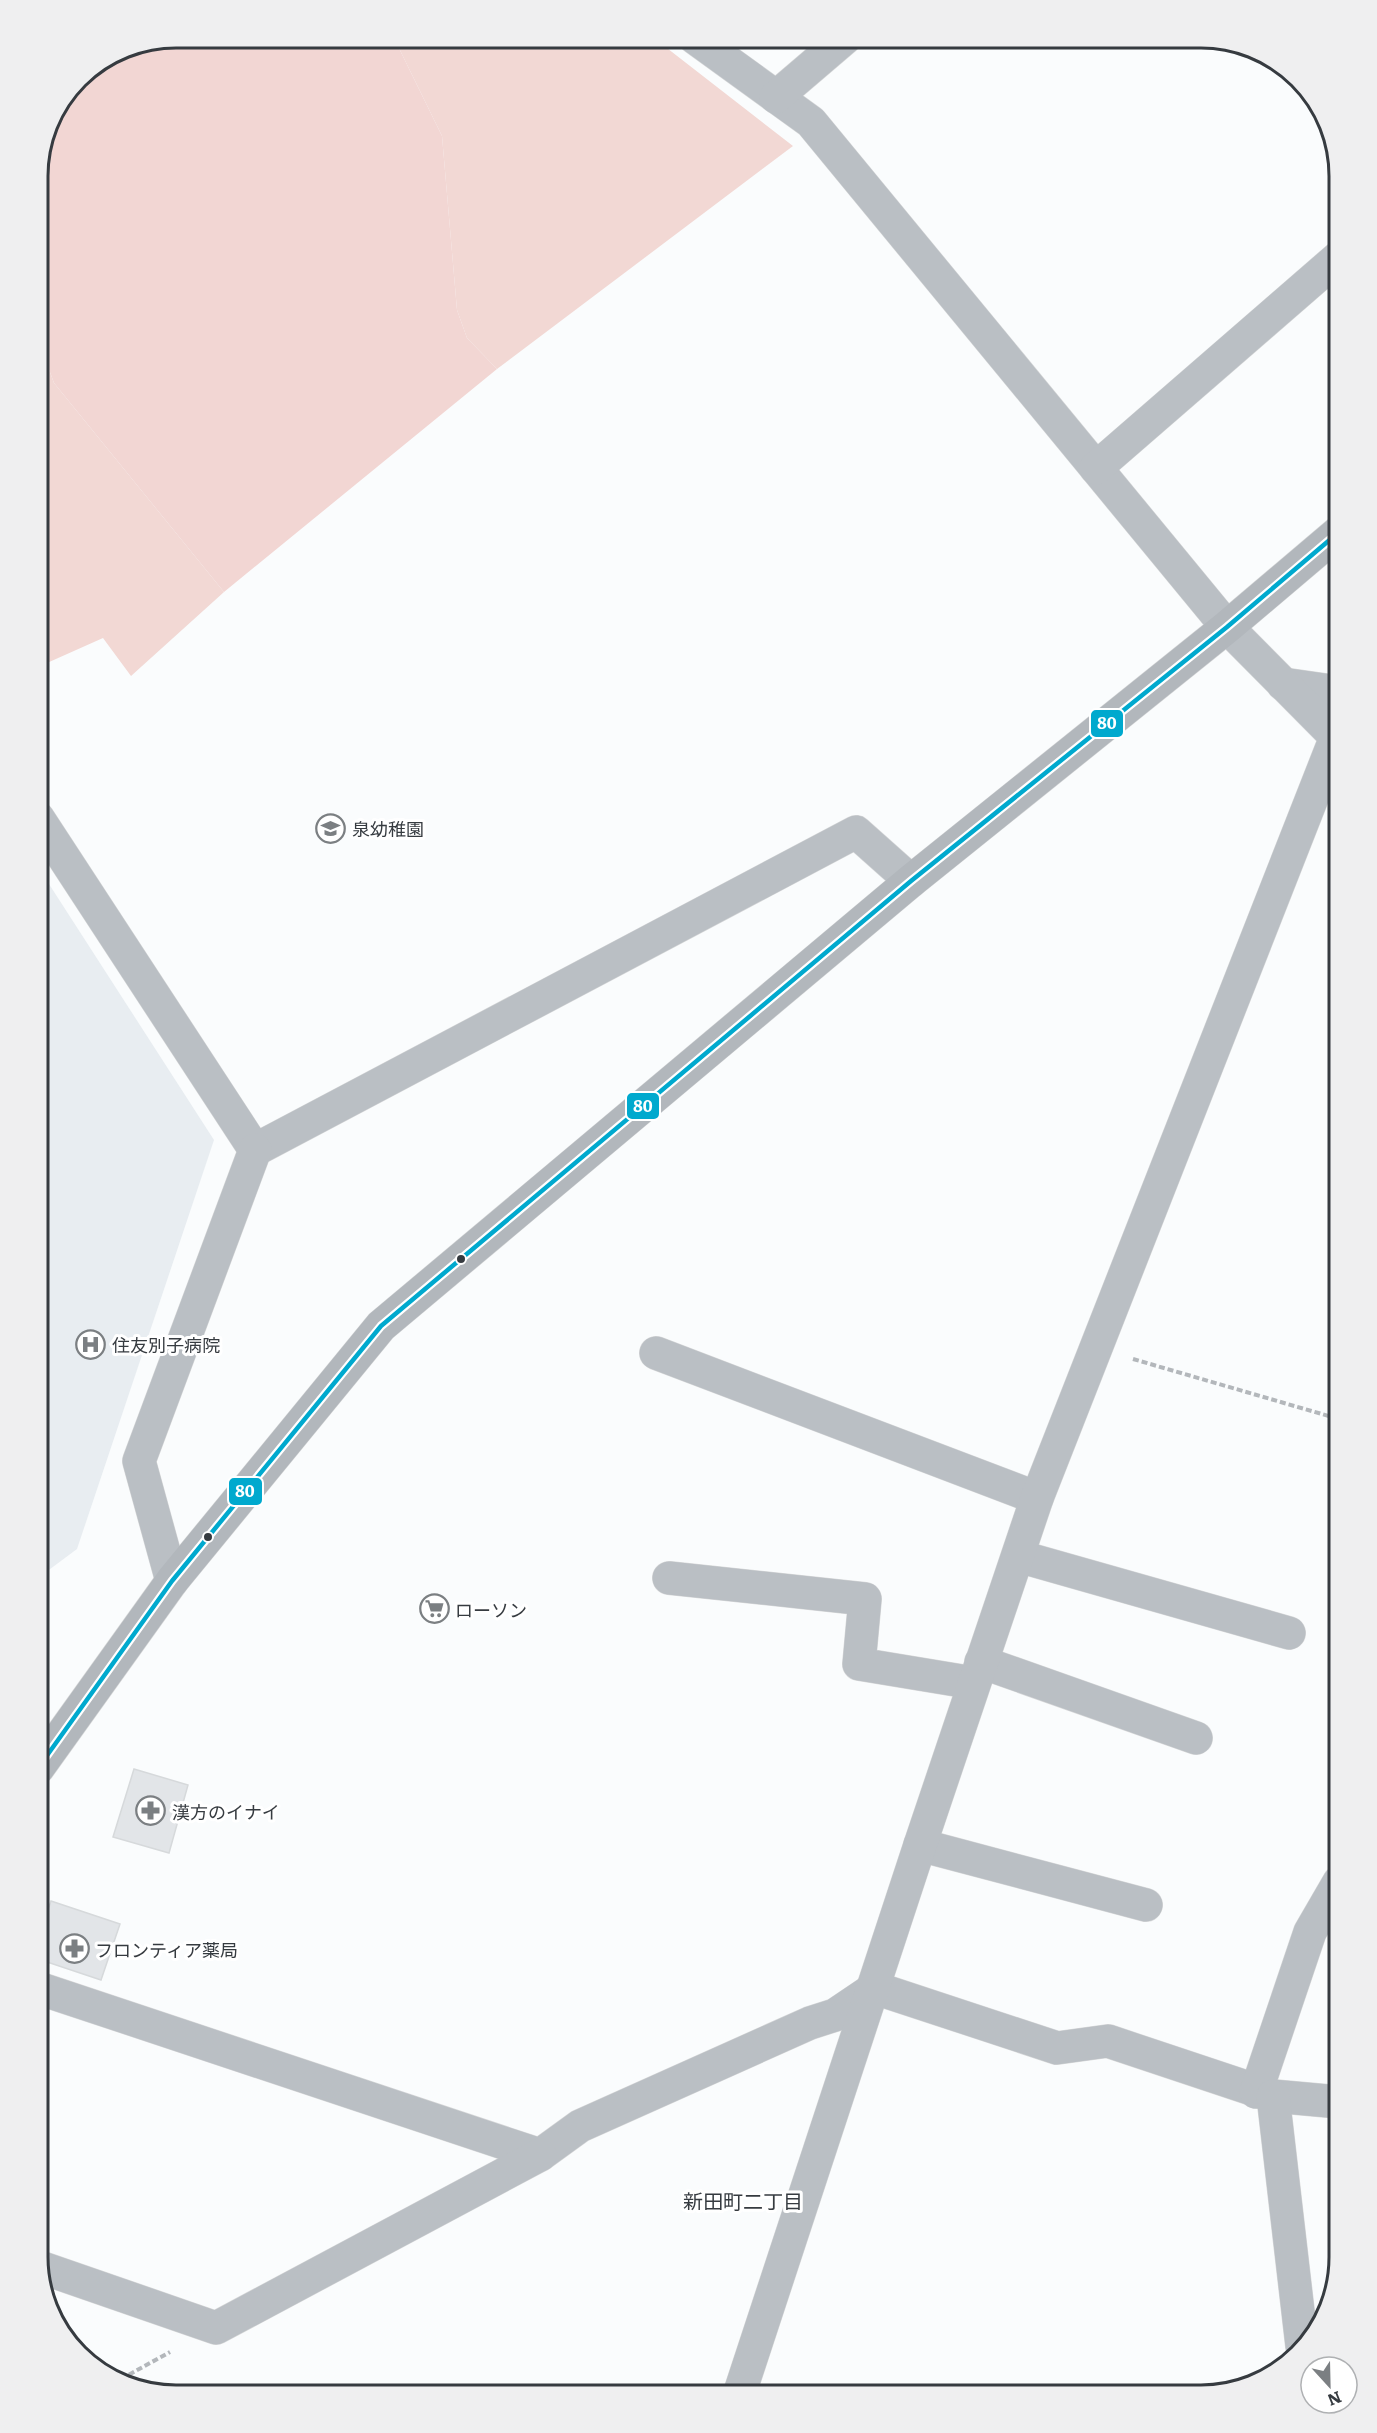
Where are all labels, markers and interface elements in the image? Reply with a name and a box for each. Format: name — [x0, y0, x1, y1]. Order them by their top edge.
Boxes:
line badge: 80 — [1090, 709, 1124, 738]
text: 80 — [1097, 710, 1117, 734]
school or university icon: 泉幼稚園 — [315, 812, 347, 844]
place label: 泉幼稚園 — [352, 815, 424, 842]
line badge: 80 — [626, 1092, 660, 1120]
text: 80 — [633, 1093, 653, 1117]
unlabelled marker — [455, 1253, 467, 1265]
hospital icon: 住友別子病院 — [75, 1328, 107, 1360]
place label: 住友別子病院 — [112, 1331, 220, 1358]
line badge: 80 — [228, 1477, 263, 1506]
text: 80 — [235, 1478, 255, 1502]
unlabelled marker — [202, 1531, 214, 1543]
supermarket icon: ローソン — [418, 1593, 450, 1625]
place label: ローソン — [455, 1596, 527, 1623]
pharmacy icon: 漢方のイナイ — [135, 1795, 167, 1827]
place label: 漢方のイナイ — [172, 1798, 280, 1825]
pharmacy icon: フロンティア薬局 — [58, 1933, 90, 1965]
place label: フロンティア薬局 — [95, 1936, 238, 1963]
district label: 新田町二丁目 — [683, 2185, 803, 2215]
north arrow — [1299, 2355, 1359, 2415]
text: N — [1324, 2386, 1346, 2413]

